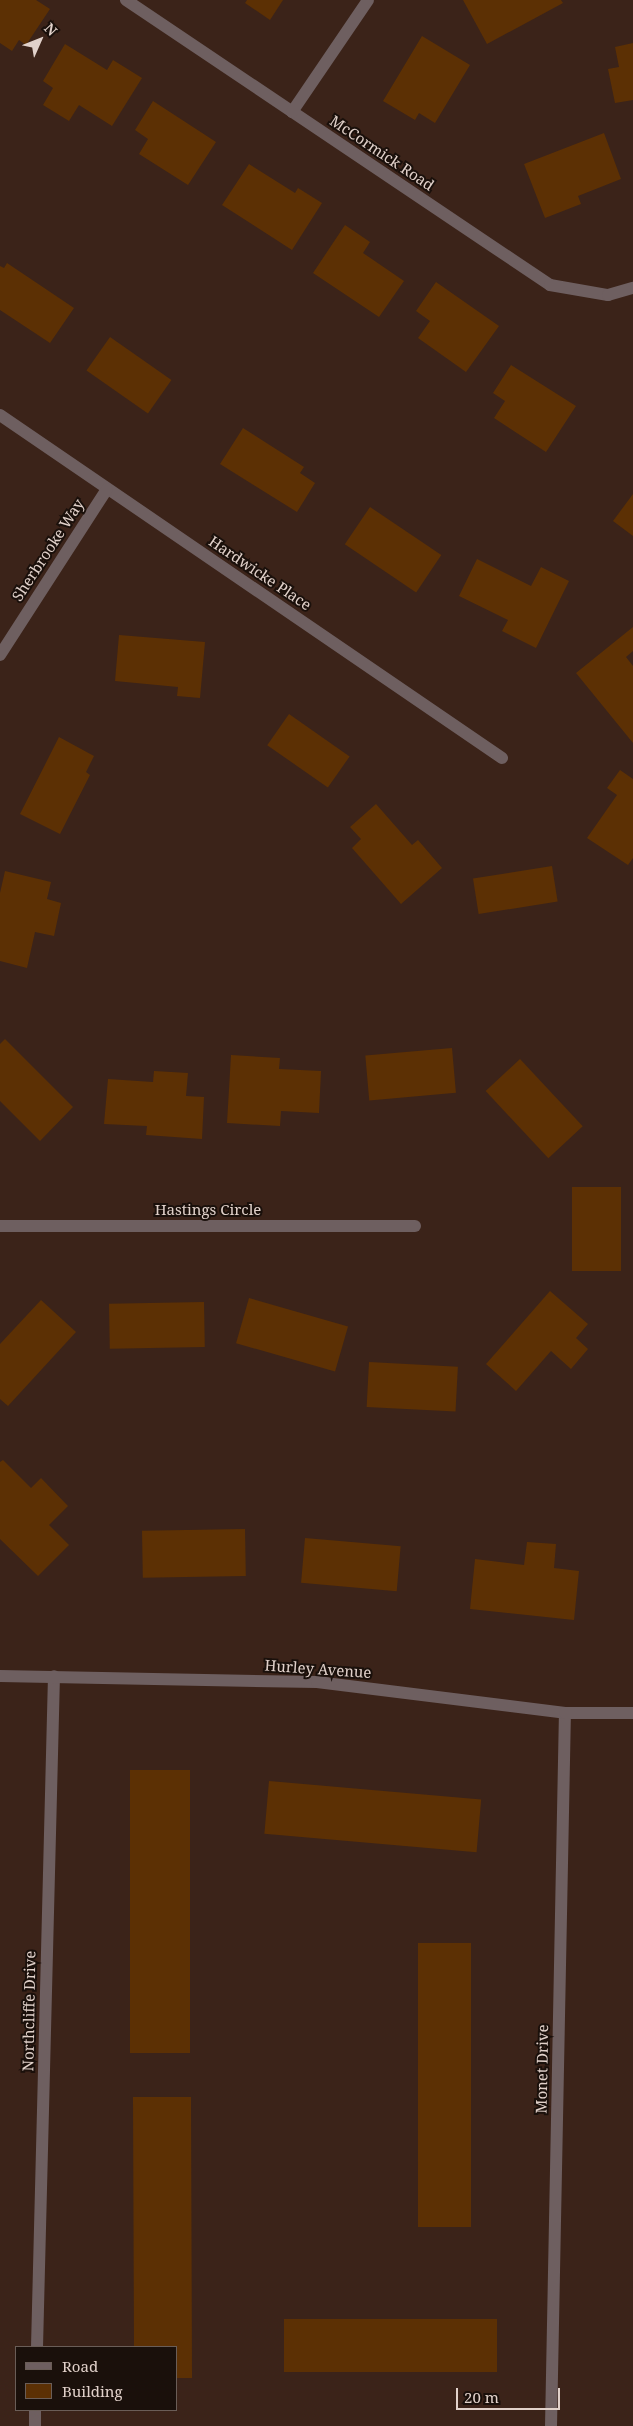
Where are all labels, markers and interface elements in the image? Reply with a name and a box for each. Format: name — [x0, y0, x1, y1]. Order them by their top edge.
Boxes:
north arrow — [15, 15, 65, 65]
text: N — [40, 19, 62, 40]
street label: McCormick Road — [327, 112, 437, 194]
street label: Sherbrooke Way — [8, 496, 88, 604]
street label: Hardwicke Place — [205, 532, 315, 614]
street label: Hastings Circle — [155, 1201, 261, 1219]
street label: Hurley Avenue — [264, 1656, 372, 1682]
street label: Northcliffe Drive — [19, 1950, 39, 2072]
street label: Monet Drive — [532, 2024, 552, 2114]
legend — [15, 2346, 178, 2411]
text: Road — [62, 2356, 98, 2376]
scale bar — [458, 2378, 562, 2410]
text: Building — [62, 2381, 123, 2401]
text: 20 m — [464, 2387, 499, 2407]

